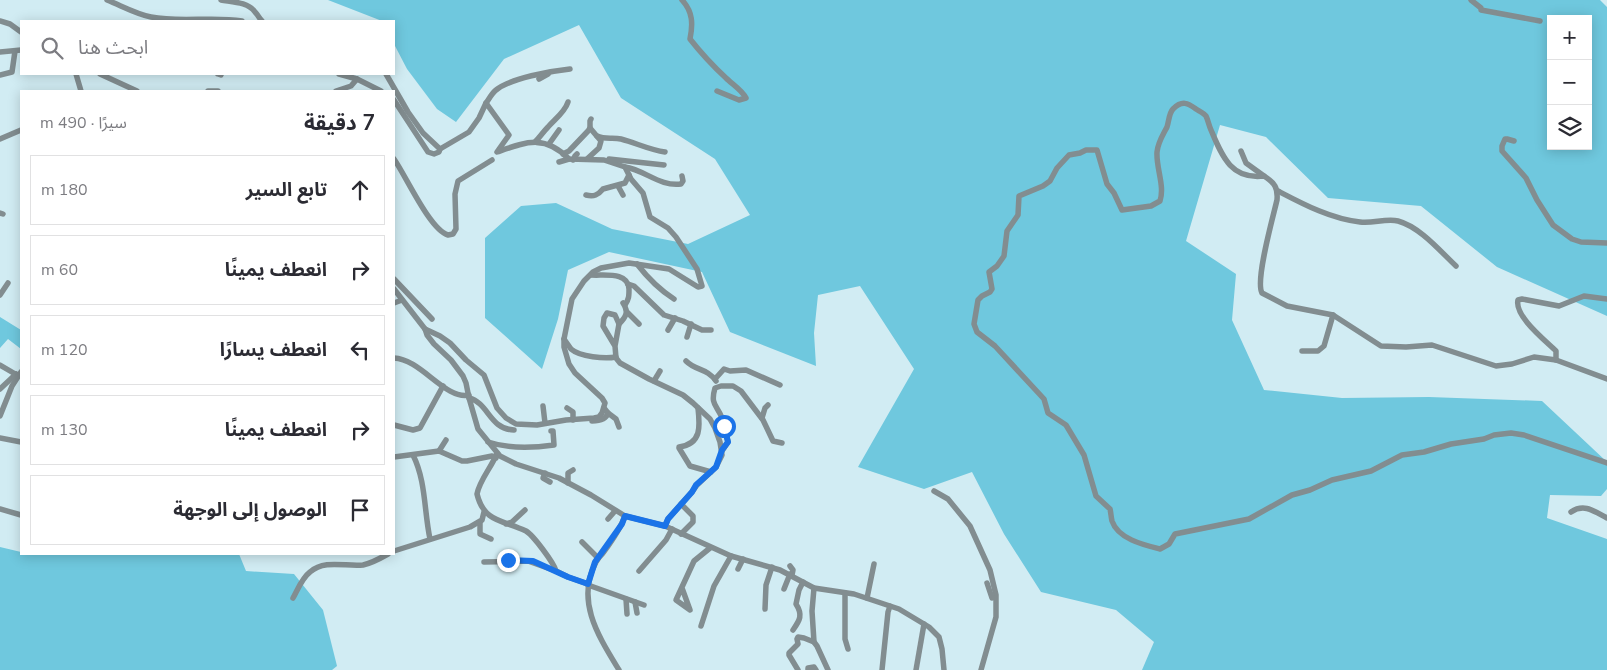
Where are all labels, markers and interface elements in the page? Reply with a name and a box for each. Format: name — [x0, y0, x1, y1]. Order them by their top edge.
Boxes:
map controls — [1547, 15, 1592, 150]
button: + — [1547, 15, 1592, 60]
search box — [20, 20, 395, 75]
icon: search — [38, 34, 66, 62]
text: ابحث هنا — [78, 35, 148, 61]
button: − — [1547, 60, 1592, 105]
button: layers — [1547, 105, 1592, 150]
text: 7 دقيقة — [304, 109, 375, 137]
text: سيرًا · 490 m — [40, 112, 127, 134]
icon: ahead — [346, 176, 374, 204]
text: تابع السير — [246, 177, 327, 203]
text: 180 m — [41, 179, 88, 201]
icon: right — [346, 256, 374, 284]
text: انعطف يمينًا — [225, 257, 327, 283]
text: 60 m — [41, 259, 78, 281]
icon: left — [346, 336, 374, 364]
text: انعطف يسارًا — [220, 337, 327, 363]
text: 120 m — [41, 339, 88, 361]
route start — [713, 415, 736, 438]
icon: right — [346, 416, 374, 444]
text: انعطف يمينًا — [225, 417, 327, 443]
text: 130 m — [41, 419, 88, 441]
icon: arrive — [346, 496, 374, 524]
text: الوصول إلى الوجهة — [173, 497, 327, 523]
route end — [497, 549, 520, 572]

